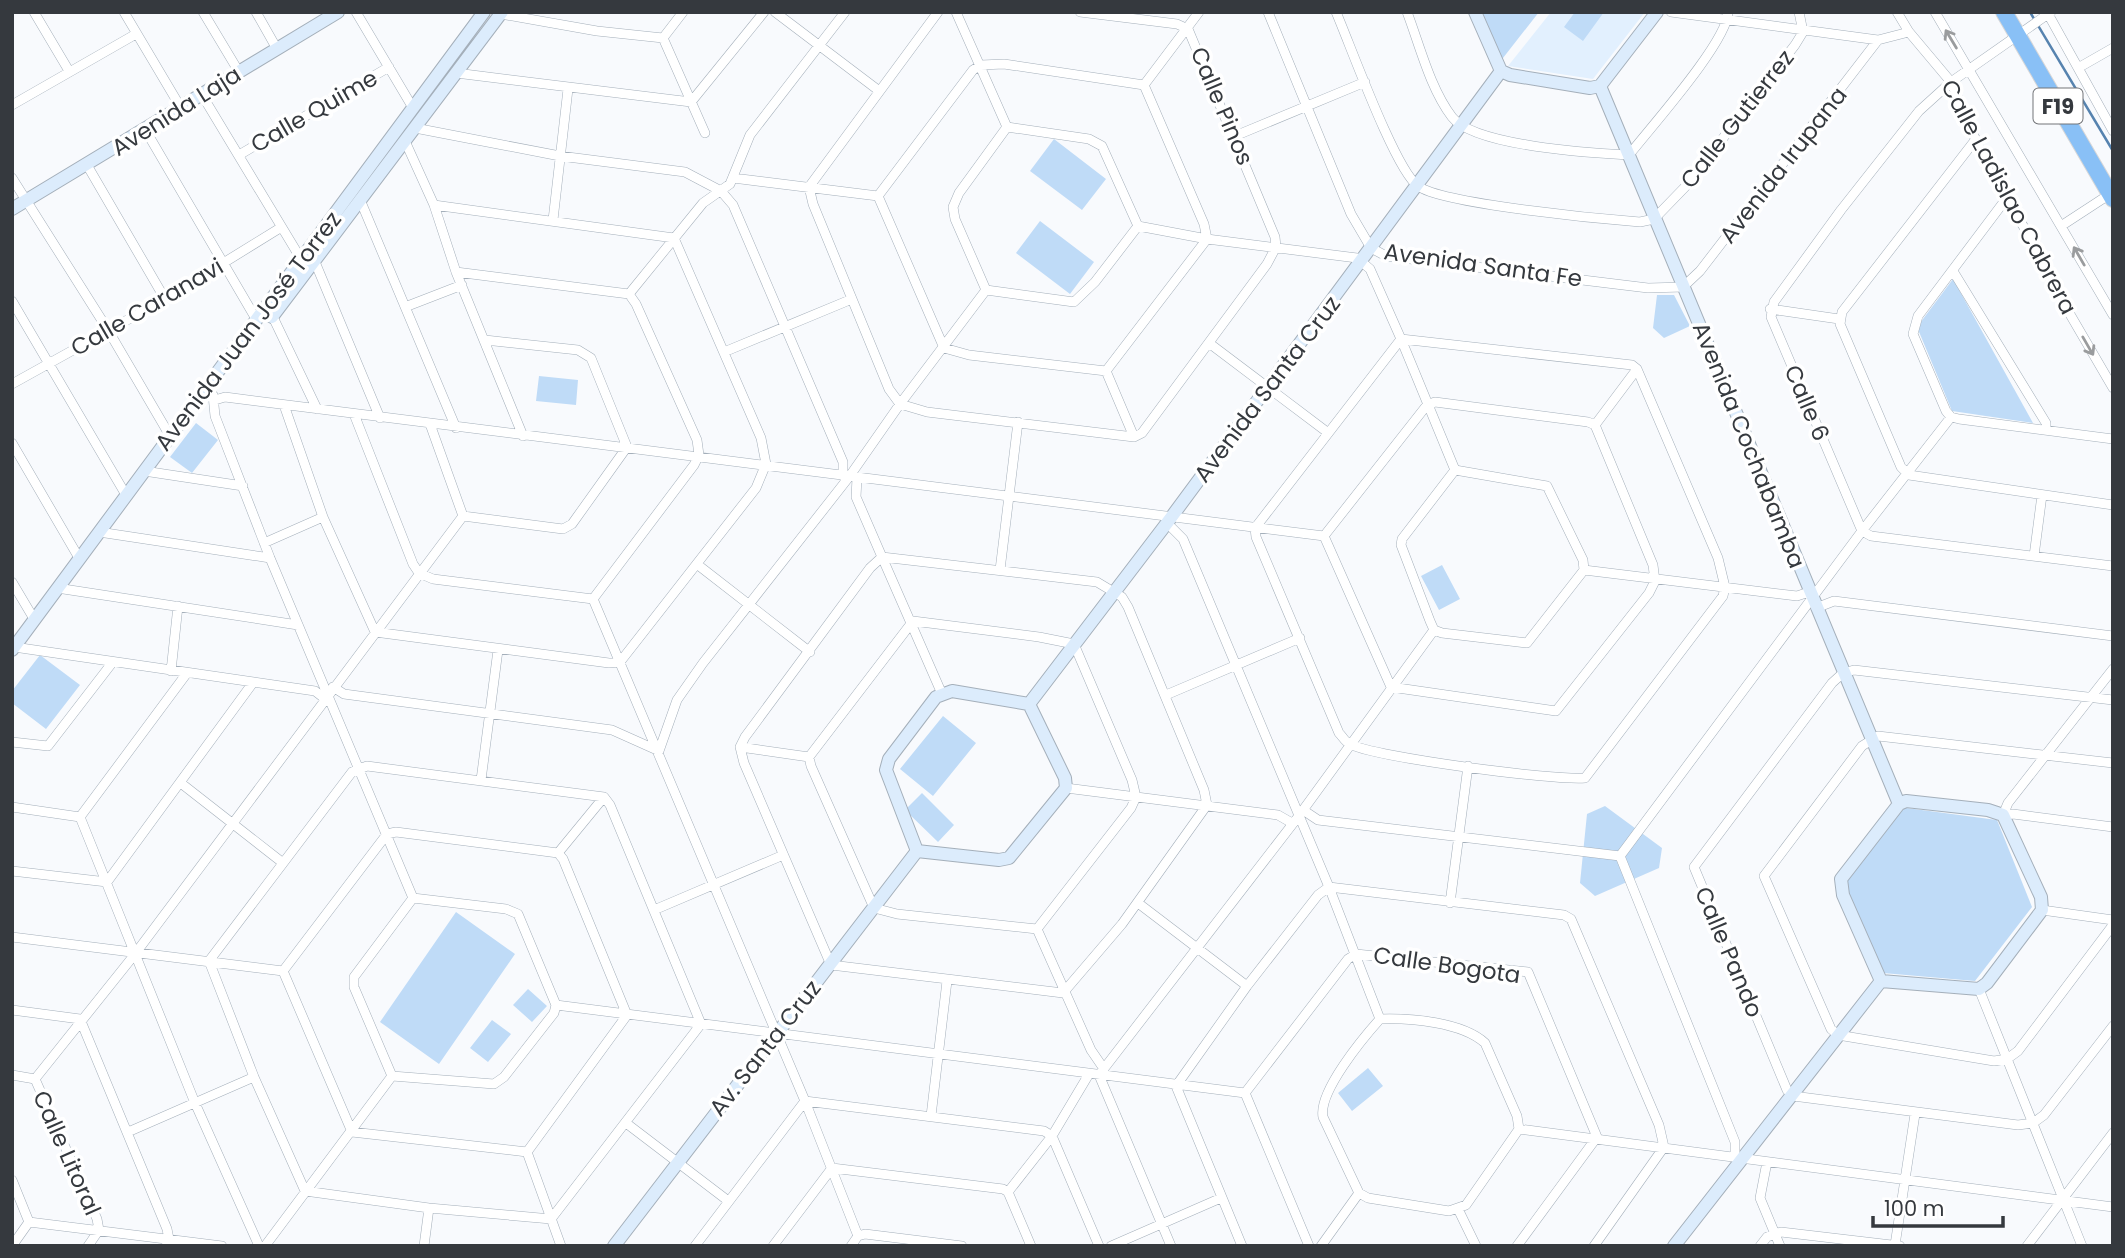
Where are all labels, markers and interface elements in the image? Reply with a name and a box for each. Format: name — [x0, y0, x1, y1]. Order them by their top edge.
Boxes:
one-way arrow — [1943, 30, 1957, 50]
street label: Calle Pinos — [1183, 42, 1261, 170]
street label: Calle Gutierrez — [1673, 43, 1801, 195]
street label: Avenida Laja — [105, 58, 247, 164]
street label: Calle Quime — [245, 62, 383, 160]
street label: Calle Ladislao Cabrera — [1933, 74, 2085, 320]
street label: Avenida Irupana — [1712, 80, 1854, 250]
road number: F19 — [2034, 88, 2082, 124]
street label: Avenida Juan José Torrez — [147, 205, 349, 457]
street label: Avenida Santa Fe — [1382, 235, 1584, 295]
one-way arrow — [2072, 247, 2086, 267]
street label: Calle Caranavi — [65, 250, 229, 364]
street label: Avenida Santa Cruz — [1186, 289, 1348, 489]
street label: Avenida Cochabamba — [1685, 317, 1813, 573]
one-way arrow — [2081, 336, 2095, 356]
street label: Calle 6 — [1777, 360, 1837, 446]
street label: Calle Pando — [1687, 882, 1771, 1022]
street label: Calle Bogota — [1371, 939, 1523, 991]
street label: Av. Santa Cruz — [702, 973, 828, 1123]
street label: Calle Litoral — [25, 1086, 109, 1220]
scale bar — [1873, 1184, 2002, 1228]
text: 100 m — [1884, 1194, 1944, 1223]

